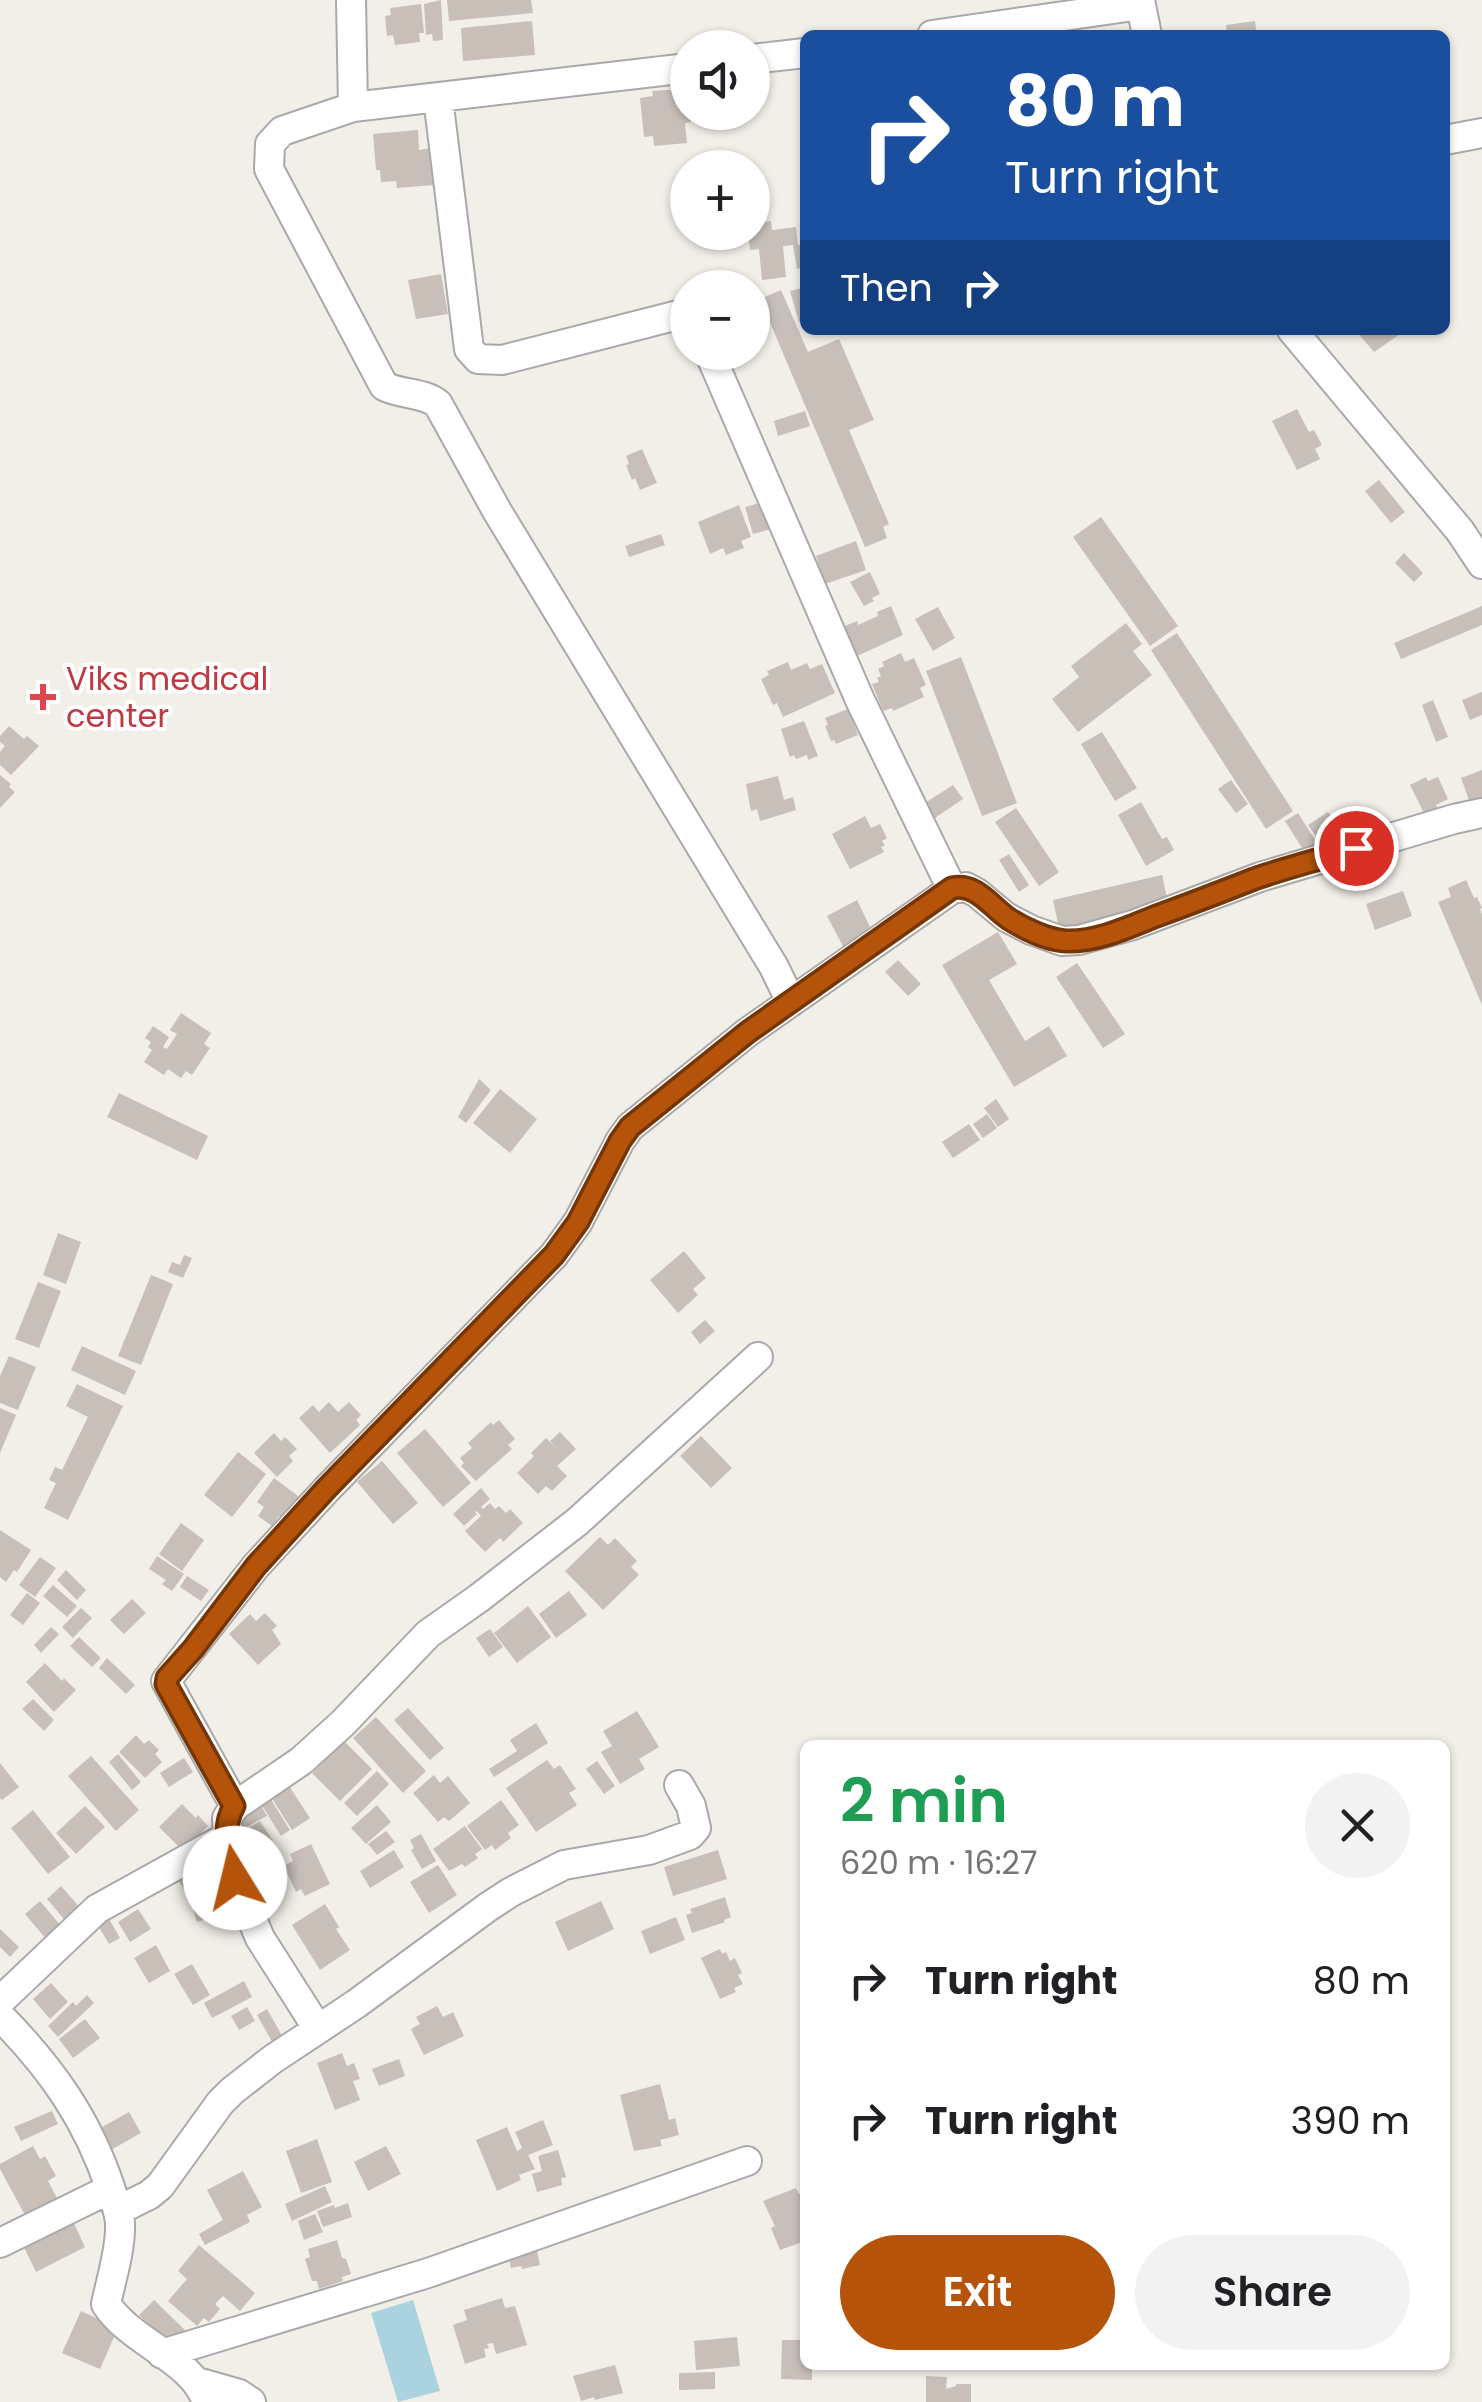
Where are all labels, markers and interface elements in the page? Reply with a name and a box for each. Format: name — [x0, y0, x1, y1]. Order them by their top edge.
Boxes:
map controls — [670, 30, 770, 370]
button: sound — [670, 30, 770, 130]
text: 80 m — [1005, 52, 1185, 151]
icon: right — [840, 70, 970, 200]
text: Turn right — [1005, 146, 1219, 209]
button: + — [670, 150, 770, 250]
icon: right — [953, 260, 1008, 315]
text: Then — [840, 261, 933, 314]
button: − — [670, 270, 770, 370]
place label: Viks medical center — [66, 656, 268, 738]
marker: Viks medical center — [30, 684, 56, 710]
pin — [1314, 806, 1399, 891]
icon: arrive — [1329, 821, 1384, 876]
text: 2 min — [840, 1759, 1008, 1843]
button: close — [1305, 1773, 1410, 1878]
position arrow — [183, 1826, 287, 1930]
text: 620 m · 16:27 — [840, 1840, 1037, 1885]
icon: right — [840, 1953, 895, 2008]
text: Turn right — [925, 1954, 1117, 2007]
text: 80 m — [1313, 1954, 1410, 2007]
icon: right — [840, 2093, 895, 2148]
text: Turn right — [925, 2094, 1117, 2147]
text: 390 m — [1291, 2094, 1410, 2147]
button: Exit — [840, 2235, 1115, 2350]
button: Share — [1135, 2235, 1410, 2350]

